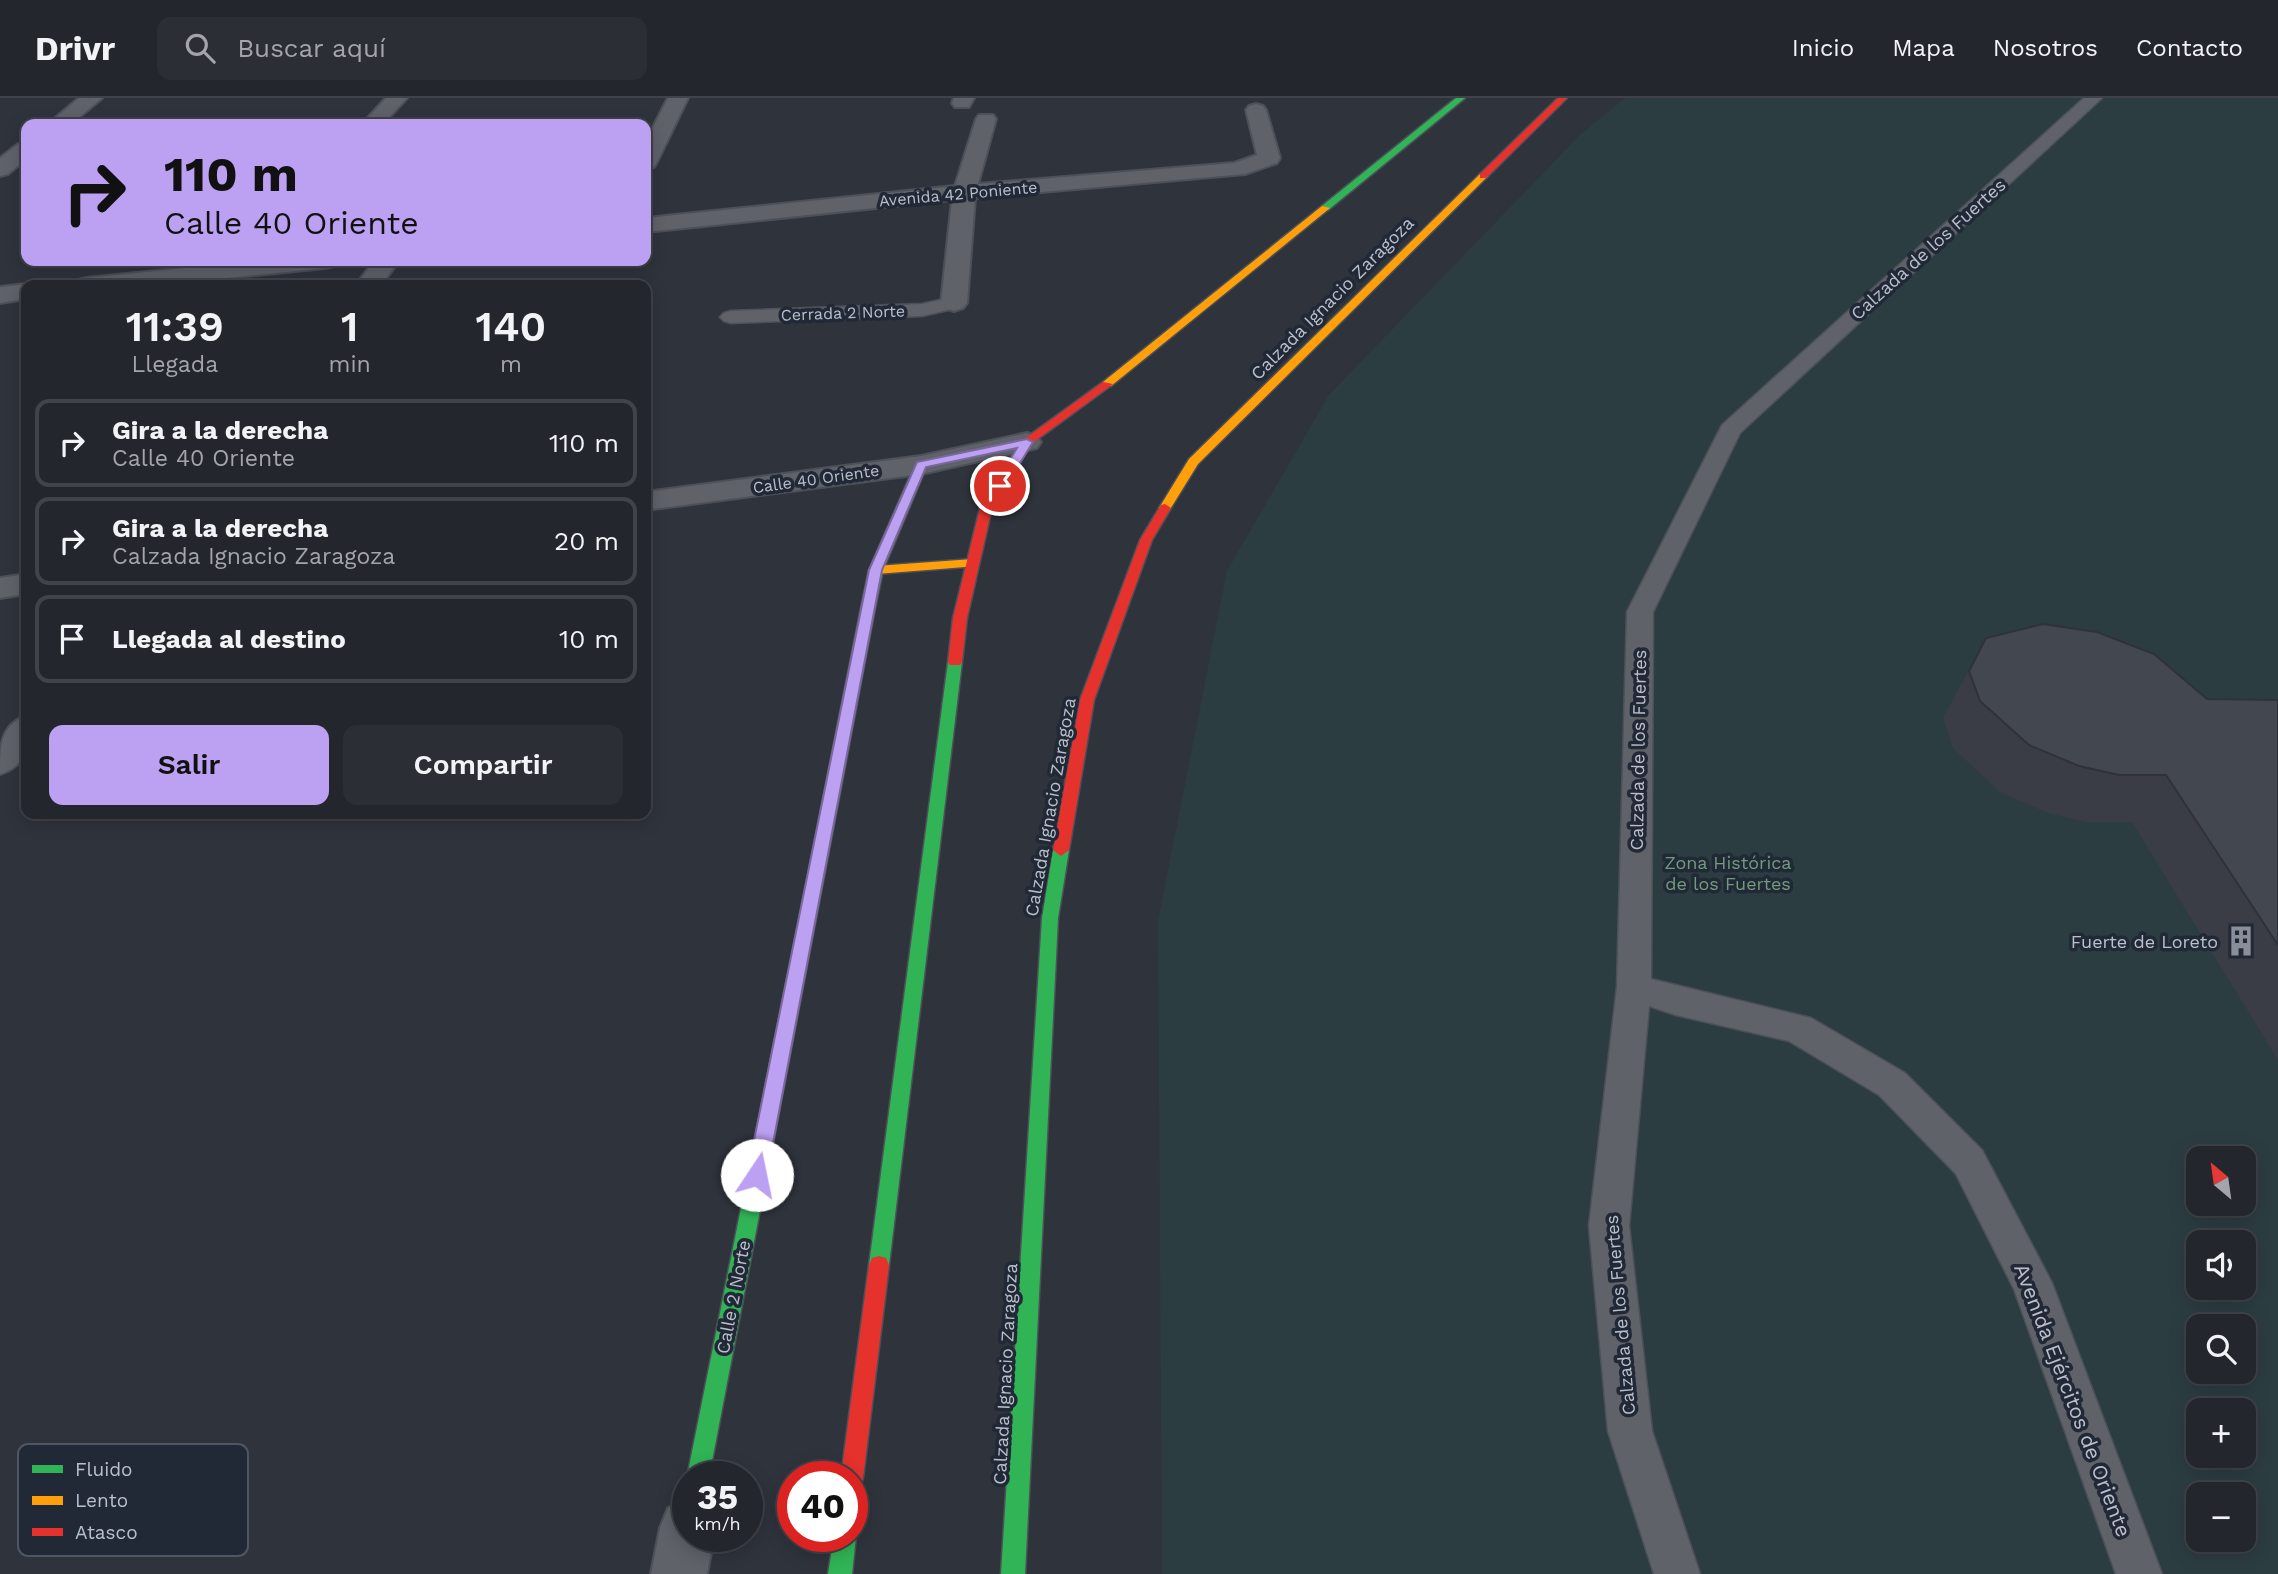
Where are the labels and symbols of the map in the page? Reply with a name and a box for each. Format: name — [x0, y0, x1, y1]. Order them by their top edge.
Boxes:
street label: Calzada de los Fuertes — [1846, 174, 2010, 324]
street label: Avenida 42 Poniente — [878, 178, 1038, 210]
street label: Calzada Ignacio Zaragoza — [1246, 212, 1418, 384]
street label: Cerrada 2 Norte — [781, 301, 905, 325]
pin — [970, 456, 1030, 516]
street label: Calle 40 Oriente — [752, 461, 880, 497]
street label: Calzada de los Fuertes — [1626, 649, 1650, 851]
street label: Calzada Ignacio Zaragoza — [1020, 696, 1080, 918]
park label: Zona Histórica de los Fuertes — [1665, 852, 1792, 894]
building icon: Fuerte de Loreto — [2224, 924, 2258, 958]
place label: Fuerte de Loreto — [2071, 931, 2218, 952]
position arrow — [720, 1138, 794, 1212]
north arrow — [2186, 1146, 2256, 1216]
street label: Calzada de los Fuertes — [1601, 1214, 1639, 1416]
street label: Calle 2 Norte — [712, 1238, 754, 1356]
street label: Avenida Ejércitos de Oriente — [2009, 1260, 2137, 1540]
street label: Calzada Ignacio Zaragoza — [989, 1263, 1021, 1485]
legend — [18, 1444, 248, 1556]
text: Fluido — [75, 1458, 133, 1481]
speed limit sign: 40 — [777, 1461, 868, 1552]
text: Lento — [75, 1489, 128, 1512]
text: Atasco — [75, 1521, 138, 1544]

